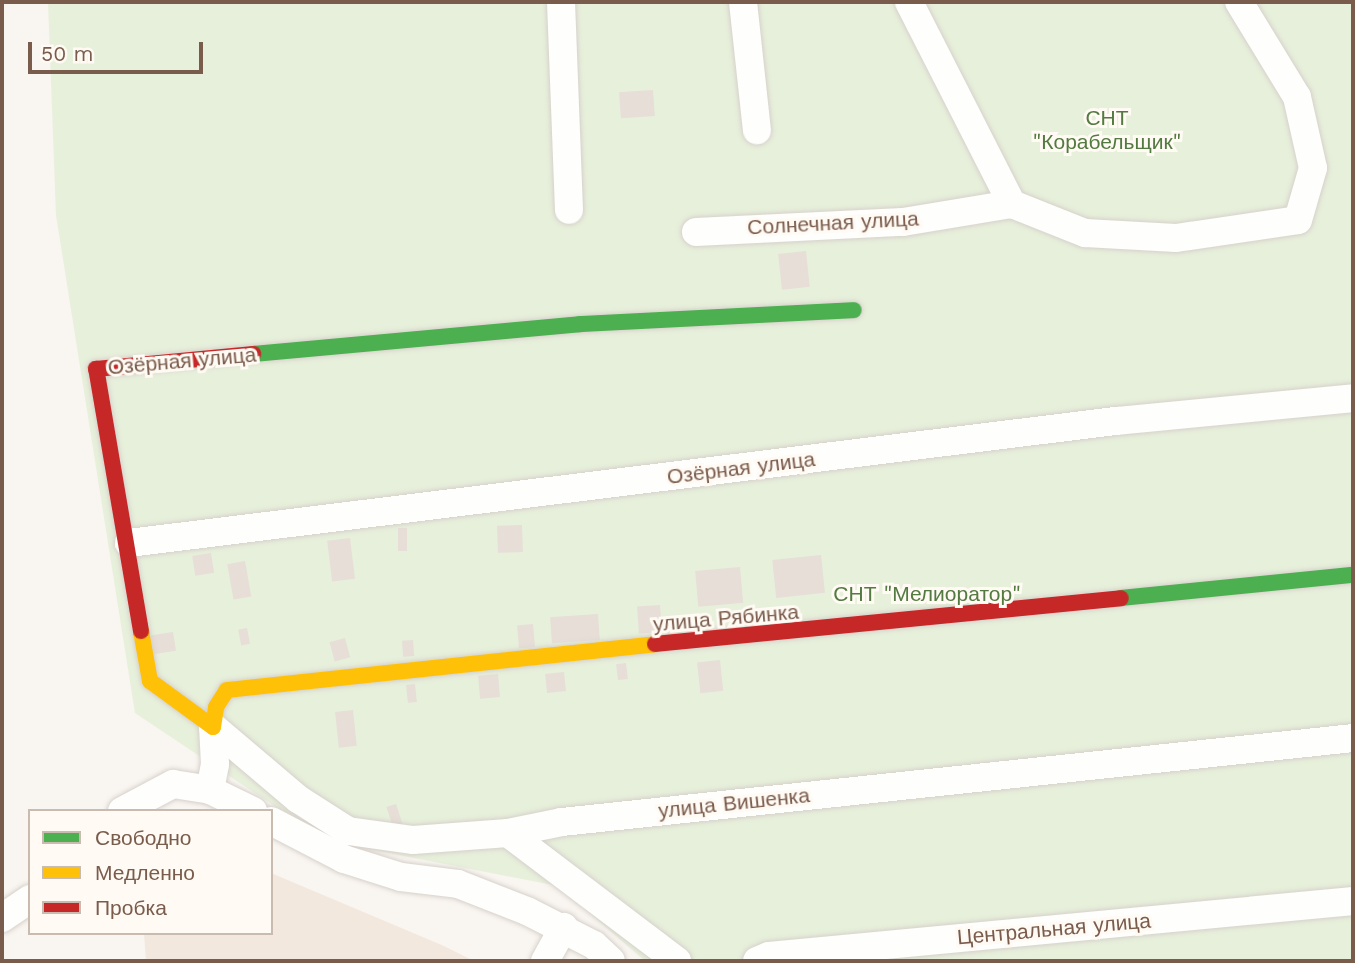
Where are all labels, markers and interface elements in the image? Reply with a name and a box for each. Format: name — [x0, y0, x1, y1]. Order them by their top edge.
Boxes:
scale bar — [32, 28, 206, 72]
text: 50 m — [41, 41, 93, 66]
park label: СНТ "Корабельщик" — [1033, 105, 1181, 155]
street label: Солнечная улица — [747, 206, 919, 240]
street label: Озёрная улица — [107, 342, 257, 380]
street label: Озёрная улица — [666, 446, 816, 490]
park label: СНТ "Мелиоратор" — [833, 581, 1021, 607]
street label: улица Рябинка — [652, 599, 800, 637]
street label: улица Вишенка — [657, 783, 811, 823]
legend — [28, 809, 273, 935]
text: Свободно — [95, 825, 192, 850]
text: Медленно — [95, 860, 195, 885]
text: Пробка — [95, 895, 167, 920]
street label: Центральная улица — [956, 908, 1152, 950]

